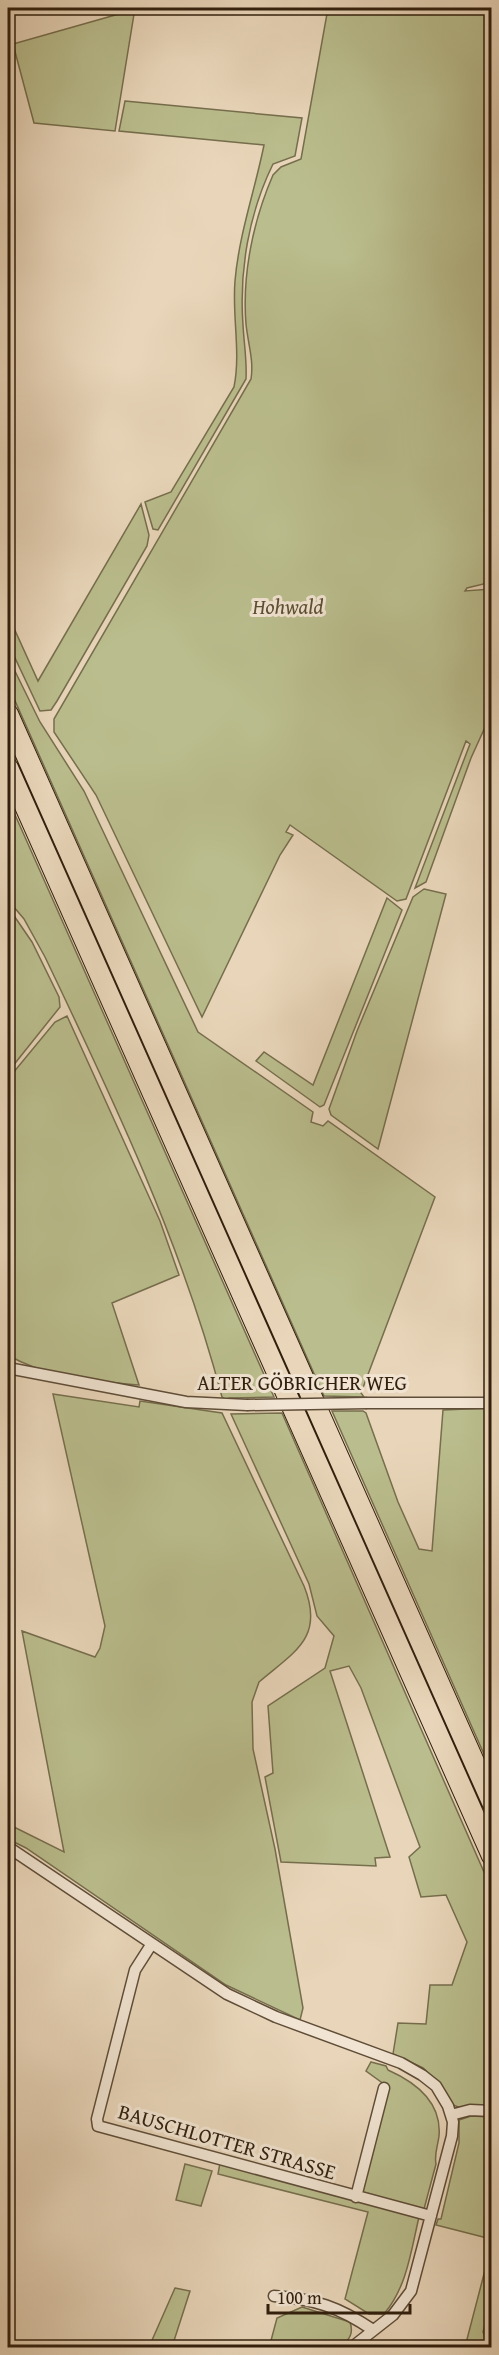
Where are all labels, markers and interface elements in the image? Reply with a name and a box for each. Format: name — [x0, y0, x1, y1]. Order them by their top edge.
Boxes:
park label: Hohwald — [251, 591, 324, 622]
street label: ALTER GÖBRICHER WEG — [197, 1367, 407, 1398]
street label: BAUSCHLOTTER STRASSE — [115, 2096, 340, 2188]
scale bar — [268, 2277, 410, 2315]
text: 100 m — [277, 2284, 322, 2311]

